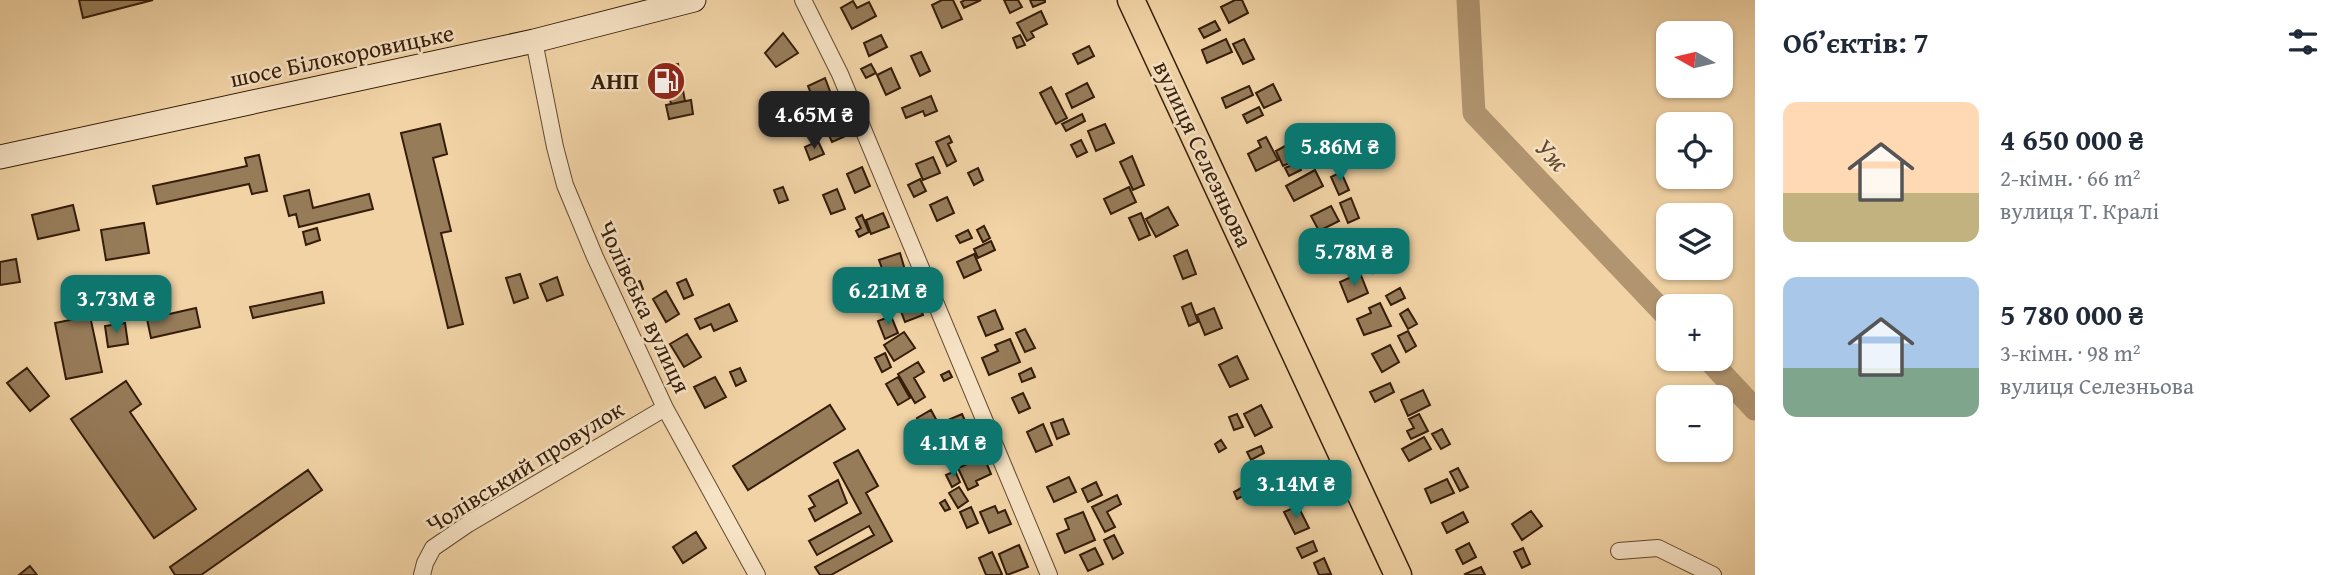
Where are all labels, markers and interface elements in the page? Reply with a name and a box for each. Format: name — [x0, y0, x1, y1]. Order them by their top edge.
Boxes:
street label: шосе Білокоровицьке — [227, 15, 457, 96]
text: Об’єктів: 7 — [1783, 20, 1929, 64]
north arrow — [1656, 21, 1732, 98]
map controls — [1656, 21, 1733, 462]
icon: filters — [2284, 23, 2322, 61]
street label: вулиця Селезньова — [1145, 55, 1262, 253]
fuel station icon: АНП — [645, 60, 687, 102]
place label: АНП — [591, 63, 639, 98]
pin: 4.65M ₴ — [749, 92, 879, 151]
text: 4.65M ₴ — [774, 97, 854, 130]
button: locate — [1656, 112, 1733, 189]
text: 4 650 000 ₴ — [2000, 117, 2144, 161]
pin: 5.86M ₴ — [1275, 124, 1405, 183]
text: 5.86M ₴ — [1300, 129, 1380, 162]
water label: Уж — [1526, 129, 1579, 181]
icon: home — [1839, 130, 1923, 214]
text: 2-кімн. · 66 m² — [2000, 161, 2141, 194]
text: вулиця Т. Кралі — [2000, 194, 2159, 227]
button: layers — [1656, 203, 1733, 280]
street label: Чолівська вулиця — [589, 215, 700, 399]
pin: 5.78M ₴ — [1289, 229, 1419, 288]
text: 5.78M ₴ — [1314, 234, 1394, 267]
pin: 6.21M ₴ — [823, 268, 953, 327]
text: 6.21M ₴ — [848, 273, 928, 306]
pin: 3.73M ₴ — [51, 276, 181, 335]
text: 3.73M ₴ — [76, 281, 156, 314]
text: 5 780 000 ₴ — [2000, 292, 2144, 336]
button: + — [1656, 294, 1733, 371]
icon: home — [1839, 305, 1923, 389]
text: 3-кімн. · 98 m² — [2000, 336, 2141, 369]
text: вулиця Селезньова — [2000, 369, 2194, 402]
button: − — [1656, 385, 1733, 462]
street label: Чолівський провулок — [419, 391, 631, 542]
pin: 4.1M ₴ — [896, 420, 1010, 479]
text: 4.1M ₴ — [919, 425, 987, 458]
pin: 3.14M ₴ — [1231, 461, 1361, 520]
text: 3.14M ₴ — [1256, 466, 1336, 499]

